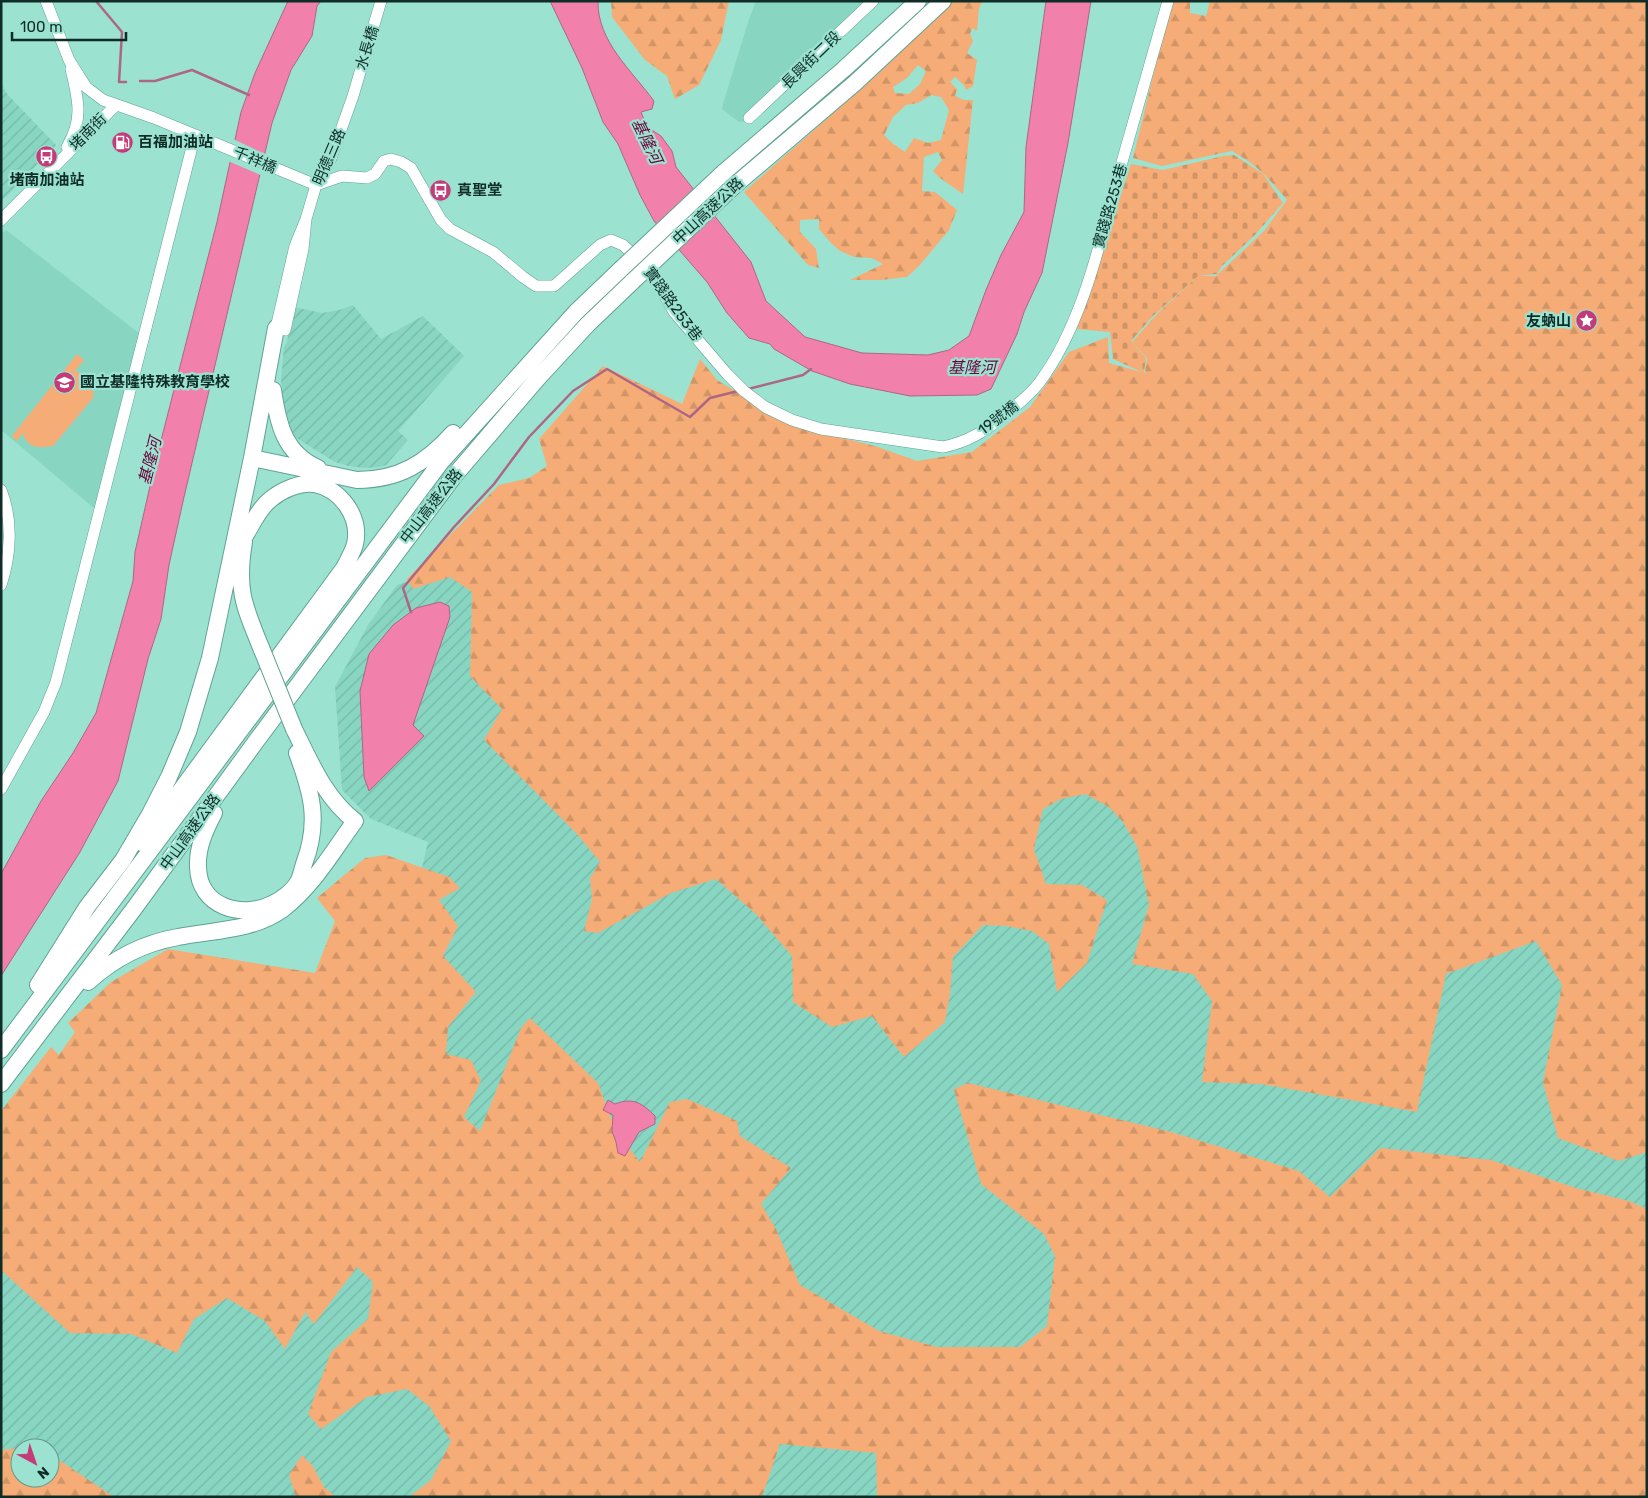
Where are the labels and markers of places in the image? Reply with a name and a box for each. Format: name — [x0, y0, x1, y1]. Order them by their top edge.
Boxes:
fuel station icon: 百福加油站 — [110, 130, 134, 154]
place label: 百福加油站 — [138, 133, 213, 151]
bus stop icon: 堵南加油站 — [35, 145, 59, 169]
place label: 堵南加油站 — [9, 171, 85, 189]
bus stop icon: 真聖堂 — [429, 178, 453, 202]
place label: 真聖堂 — [457, 181, 502, 199]
place icon: 友蚋山 — [1575, 309, 1599, 333]
place label: 友蚋山 — [1526, 312, 1571, 330]
school or university icon: 國立基隆特殊教育學校 — [52, 370, 76, 394]
place label: 國立基隆特殊教育學校 — [80, 373, 230, 391]

